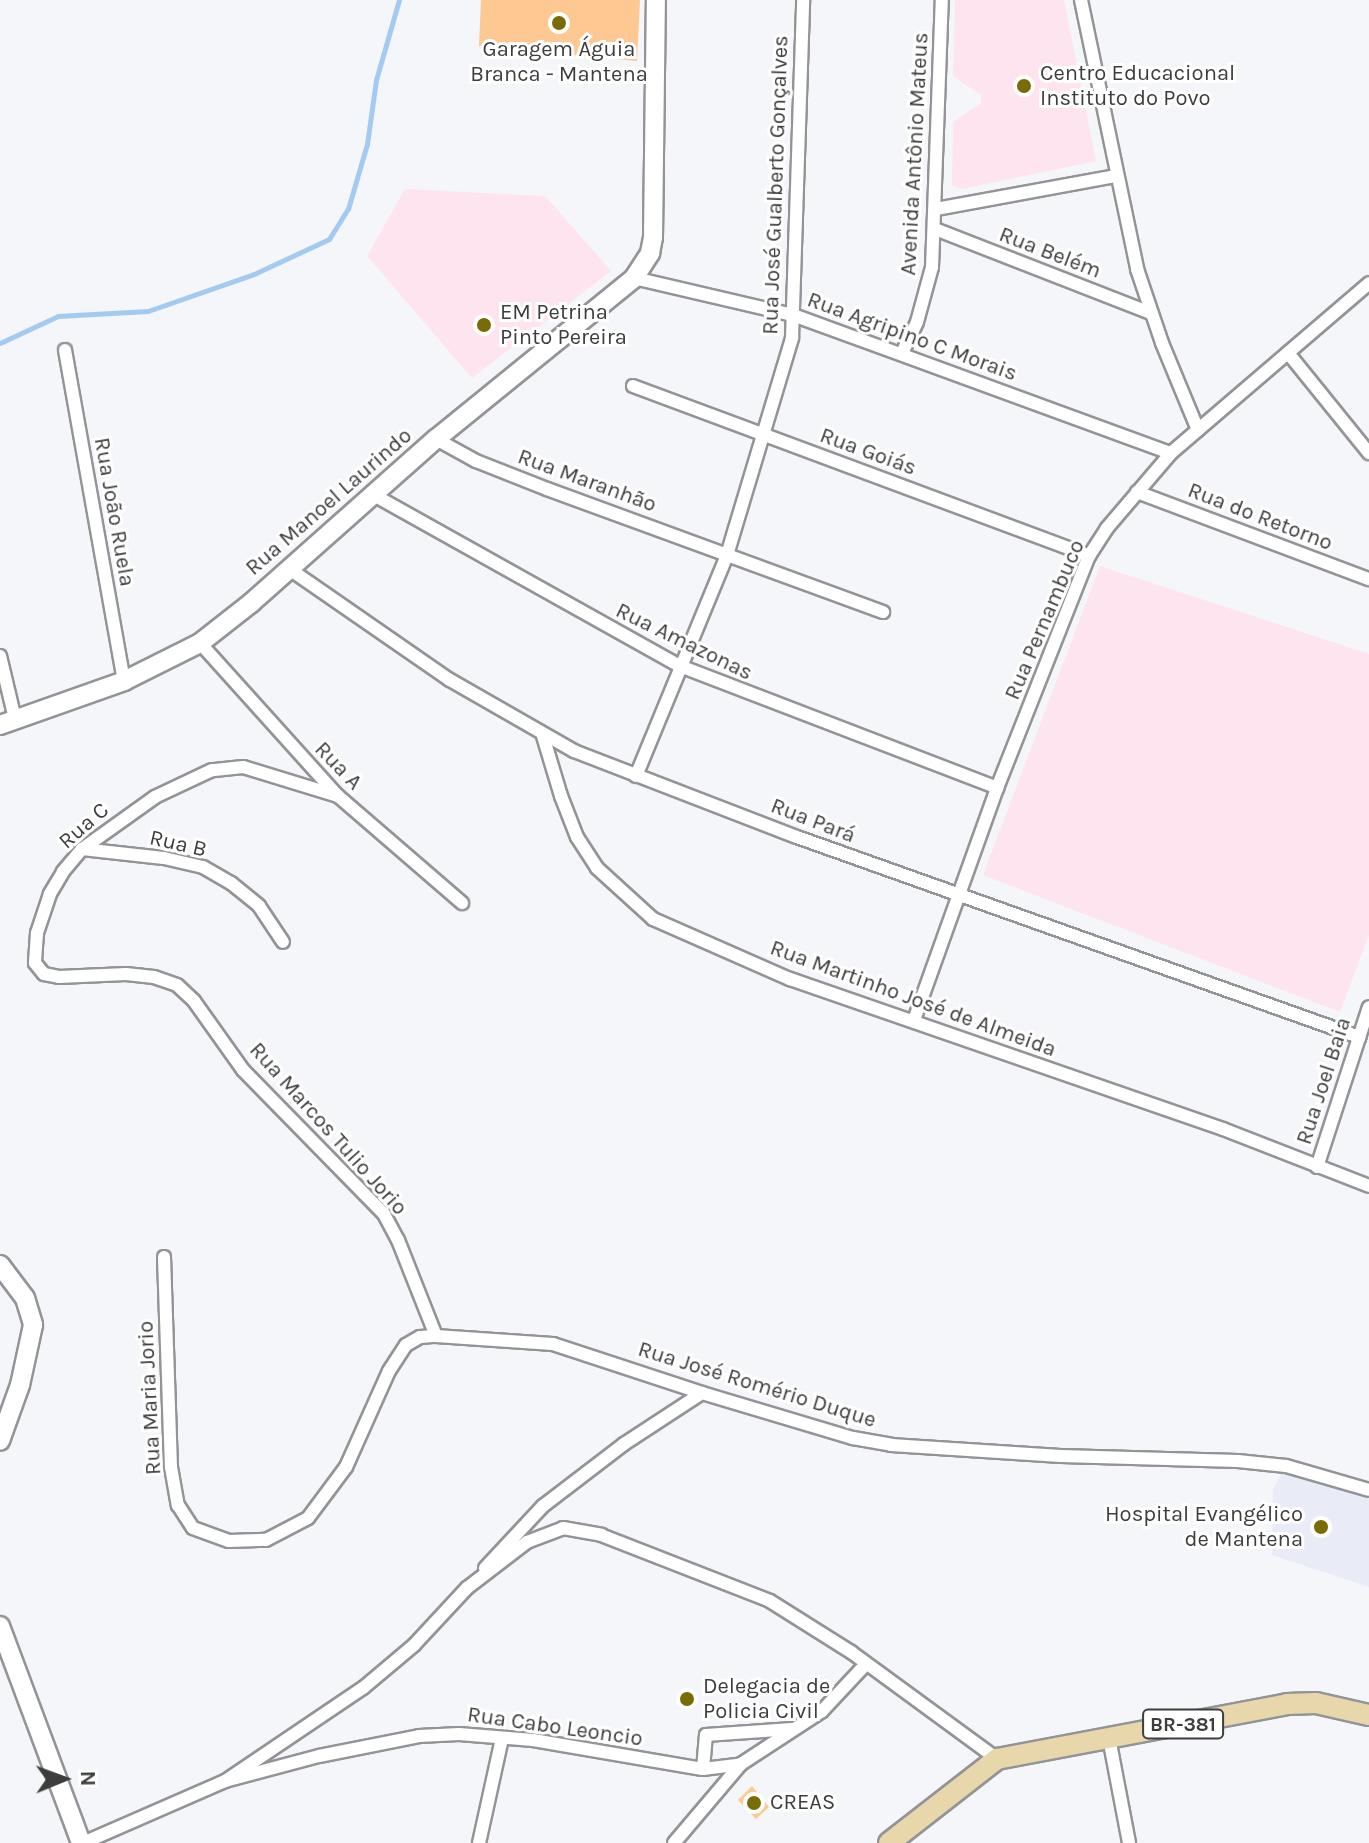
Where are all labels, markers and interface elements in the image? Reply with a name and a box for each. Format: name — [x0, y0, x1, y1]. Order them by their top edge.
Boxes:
marker: Garagem Águia Branca - Mantena — [550, 14, 568, 32]
street label: Avenida Antônio Mateus — [895, 32, 935, 276]
street label: Rua José Gualberto Gonçalves — [758, 35, 794, 335]
place label: Garagem Águia Branca - Mantena — [470, 36, 648, 88]
place label: Centro Educacional Instituto do Povo — [1040, 60, 1235, 112]
marker: Centro Educacional Instituto do Povo — [1015, 77, 1033, 95]
street label: Rua Belém — [995, 221, 1105, 285]
street label: Rua Agripino C Morais — [804, 287, 1020, 387]
place label: EM Petrina Pinto Pereira — [500, 299, 627, 350]
marker: EM Petrina Pinto Pereira — [475, 316, 493, 334]
street label: Rua Goiás — [816, 422, 920, 482]
street label: Rua Manoel Laurindo — [241, 423, 417, 581]
street label: Rua João Ruela — [88, 435, 140, 589]
street label: Rua Maranhão — [514, 444, 660, 518]
street label: Rua do Retorno — [1184, 477, 1336, 557]
street label: Rua Pernambuco — [999, 536, 1091, 704]
street label: Rua Amazonas — [611, 598, 757, 686]
street label: Rua A — [309, 736, 367, 796]
street label: Rua Pará — [767, 793, 859, 849]
street label: Rua C — [54, 797, 114, 855]
street label: Rua B — [147, 825, 209, 863]
street label: Rua Martinho José de Almeida — [766, 935, 1060, 1063]
street label: Rua Joel Baia — [1291, 1014, 1357, 1148]
street label: Rua Marcos Tulio Jorio — [244, 1037, 412, 1221]
street label: Rua Maria Jorio — [133, 1320, 167, 1476]
street label: Rua José Romério Duque — [635, 1336, 879, 1434]
place label: Hospital Evangélico de Mantena — [1105, 1501, 1303, 1552]
marker: Hospital Evangélico de Mantena — [1310, 1516, 1332, 1538]
place label: Delegacia de Policia Civil — [703, 1673, 830, 1724]
marker: Delegacia de Policia Civil — [678, 1690, 696, 1708]
street label: Rua Cabo Leoncio — [466, 1702, 644, 1752]
road number: BR-381 — [1141, 1708, 1225, 1740]
north arrow — [24, 1739, 104, 1819]
text: N — [75, 1770, 101, 1787]
place label: CREAS — [770, 1790, 835, 1816]
marker: CREAS — [745, 1794, 763, 1812]

